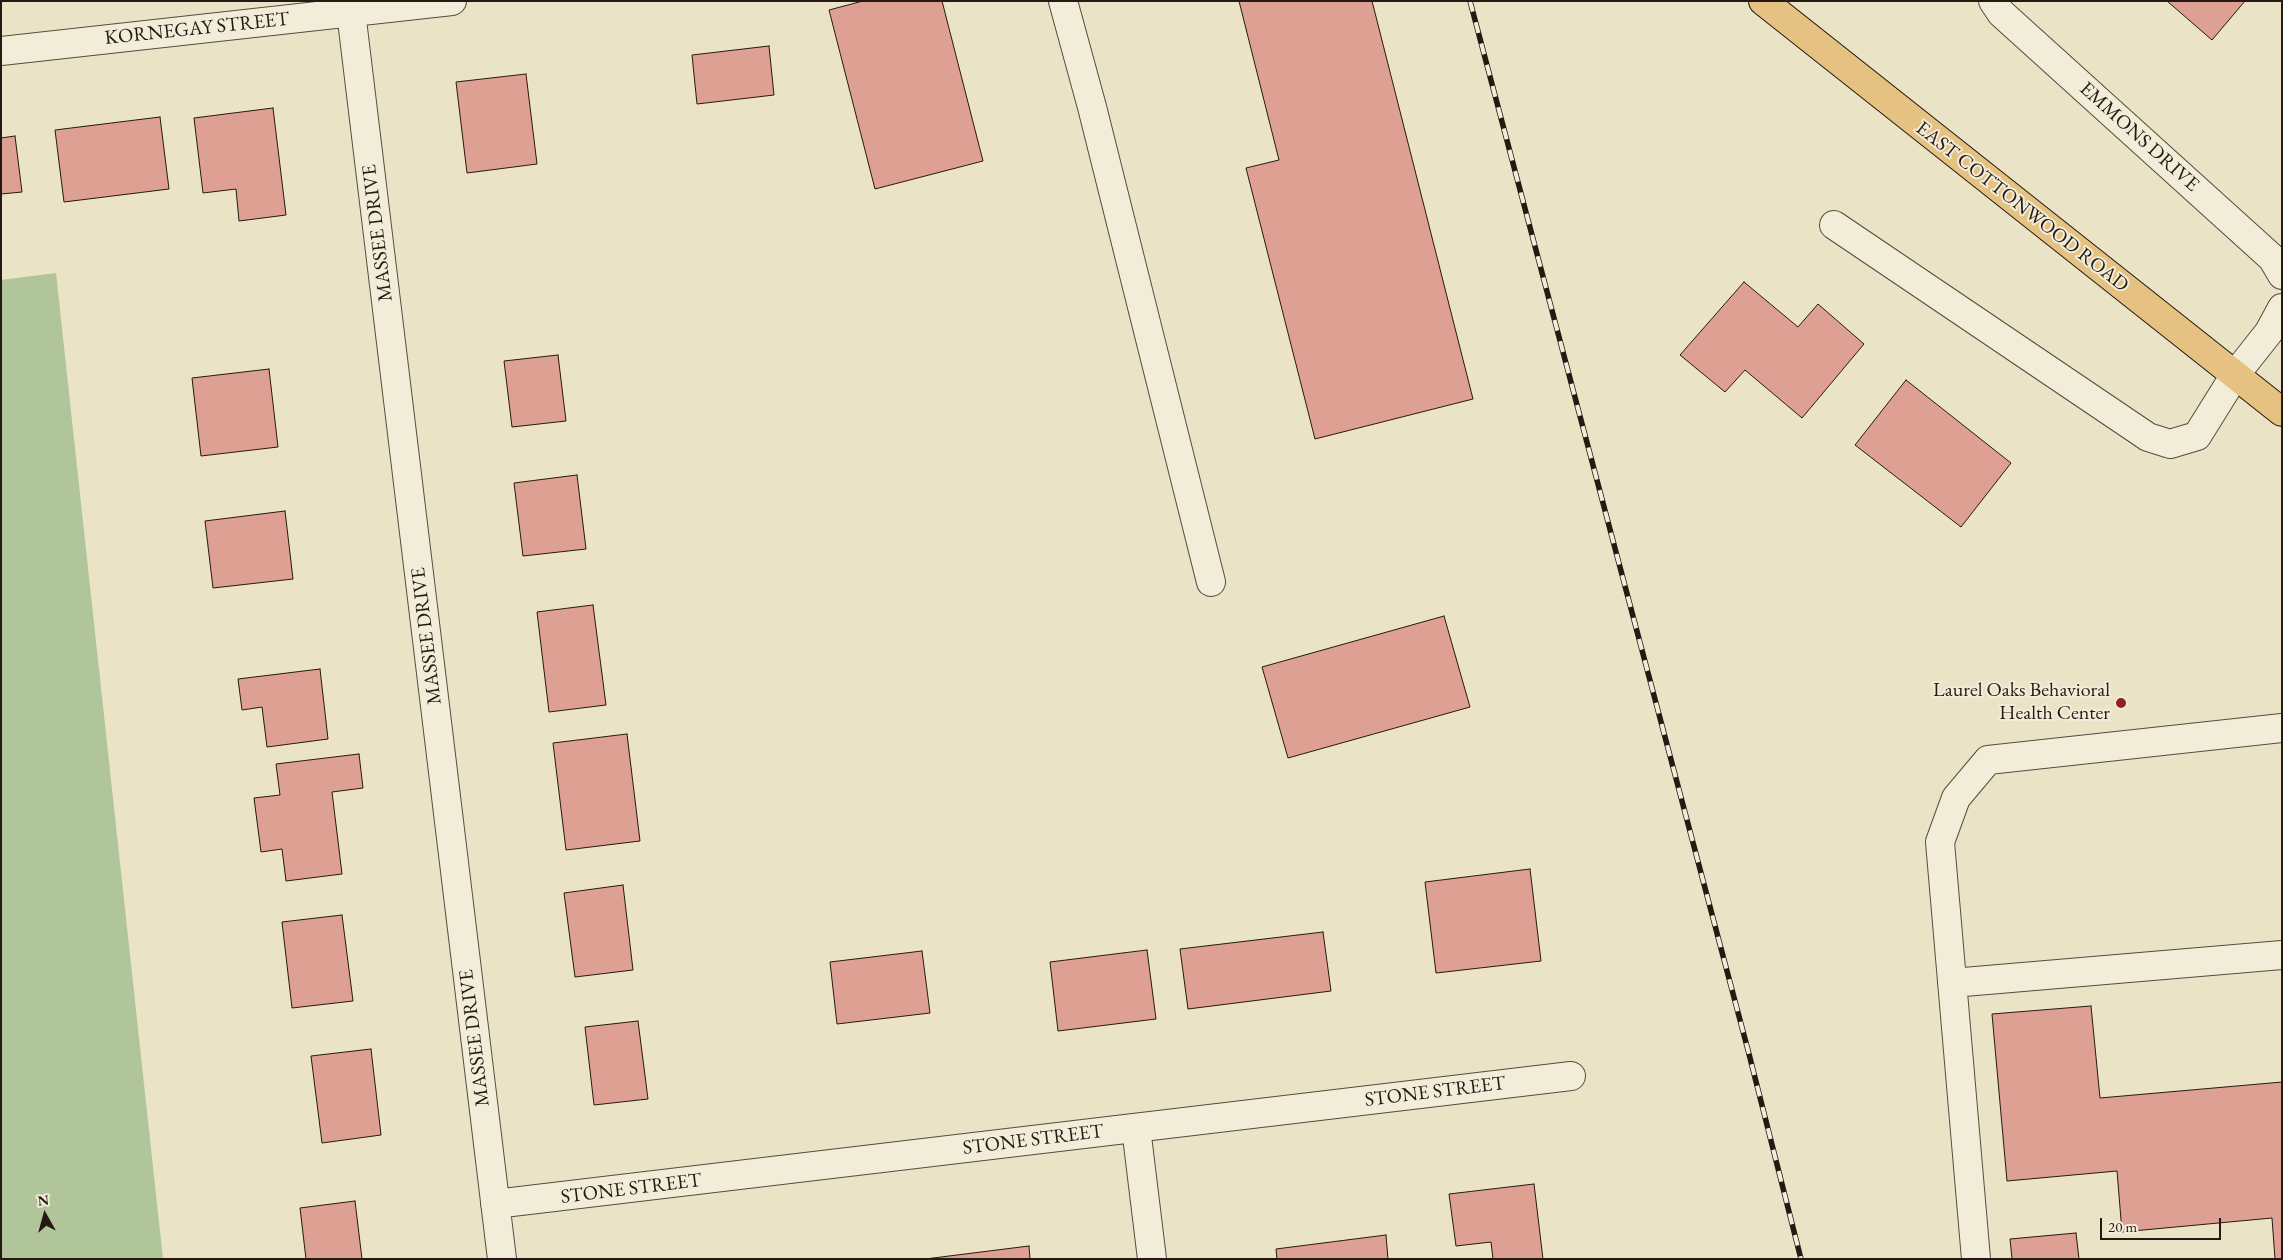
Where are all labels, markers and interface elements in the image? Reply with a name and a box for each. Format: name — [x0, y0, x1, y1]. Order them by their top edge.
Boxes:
street label: KORNEGAY STREET — [103, 7, 291, 51]
street label: EMMONS DRIVE — [2074, 77, 2204, 197]
street label: EAST COTTONWOOD ROAD — [1911, 116, 2133, 298]
street label: MASSEE DRIVE — [358, 163, 398, 303]
street label: MASSEE DRIVE — [407, 566, 447, 706]
place label: Laurel Oaks Behavioral Health Center — [1933, 679, 2110, 726]
marker: Laurel Oaks Behavioral Health Center — [2114, 696, 2128, 710]
street label: MASSEE DRIVE — [455, 968, 495, 1108]
street label: STONE STREET — [1363, 1071, 1507, 1113]
street label: STONE STREET — [961, 1119, 1105, 1161]
street label: STONE STREET — [559, 1168, 703, 1210]
north arrow — [20, 1190, 70, 1240]
text: N — [36, 1190, 50, 1210]
scale bar — [2103, 1208, 2224, 1240]
text: 20 m — [2108, 1217, 2137, 1236]

